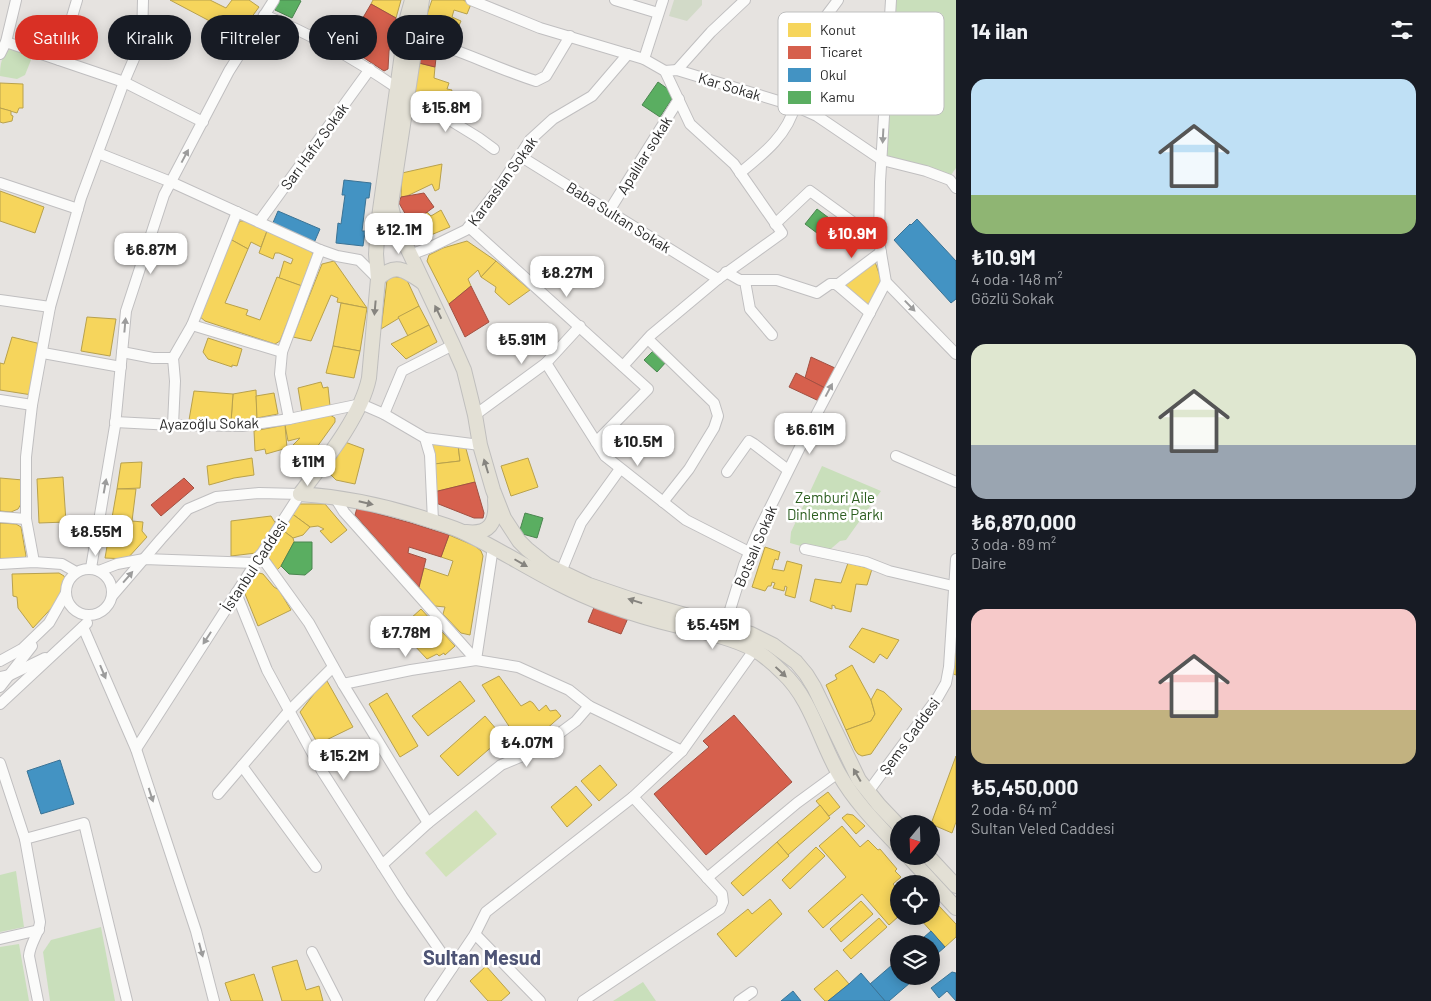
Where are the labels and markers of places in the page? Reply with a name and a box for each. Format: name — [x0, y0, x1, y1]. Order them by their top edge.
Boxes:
pin: ₺15.8M — [405, 90, 487, 133]
pin: ₺12.1M — [358, 212, 440, 255]
pin: ₺10.9M — [811, 216, 893, 259]
pin: ₺6.87M — [110, 232, 192, 275]
pin: ₺8.27M — [526, 256, 608, 298]
pin: ₺5.91M — [481, 322, 563, 365]
pin: ₺6.61M — [769, 412, 851, 455]
pin: ₺10.5M — [597, 424, 679, 467]
pin: ₺11M — [278, 444, 338, 487]
pin: ₺8.55M — [55, 514, 137, 557]
pin: ₺5.45M — [672, 608, 754, 650]
pin: ₺7.78M — [365, 616, 447, 658]
pin: ₺4.07M — [486, 726, 568, 768]
pin: ₺15.2M — [303, 738, 385, 781]

